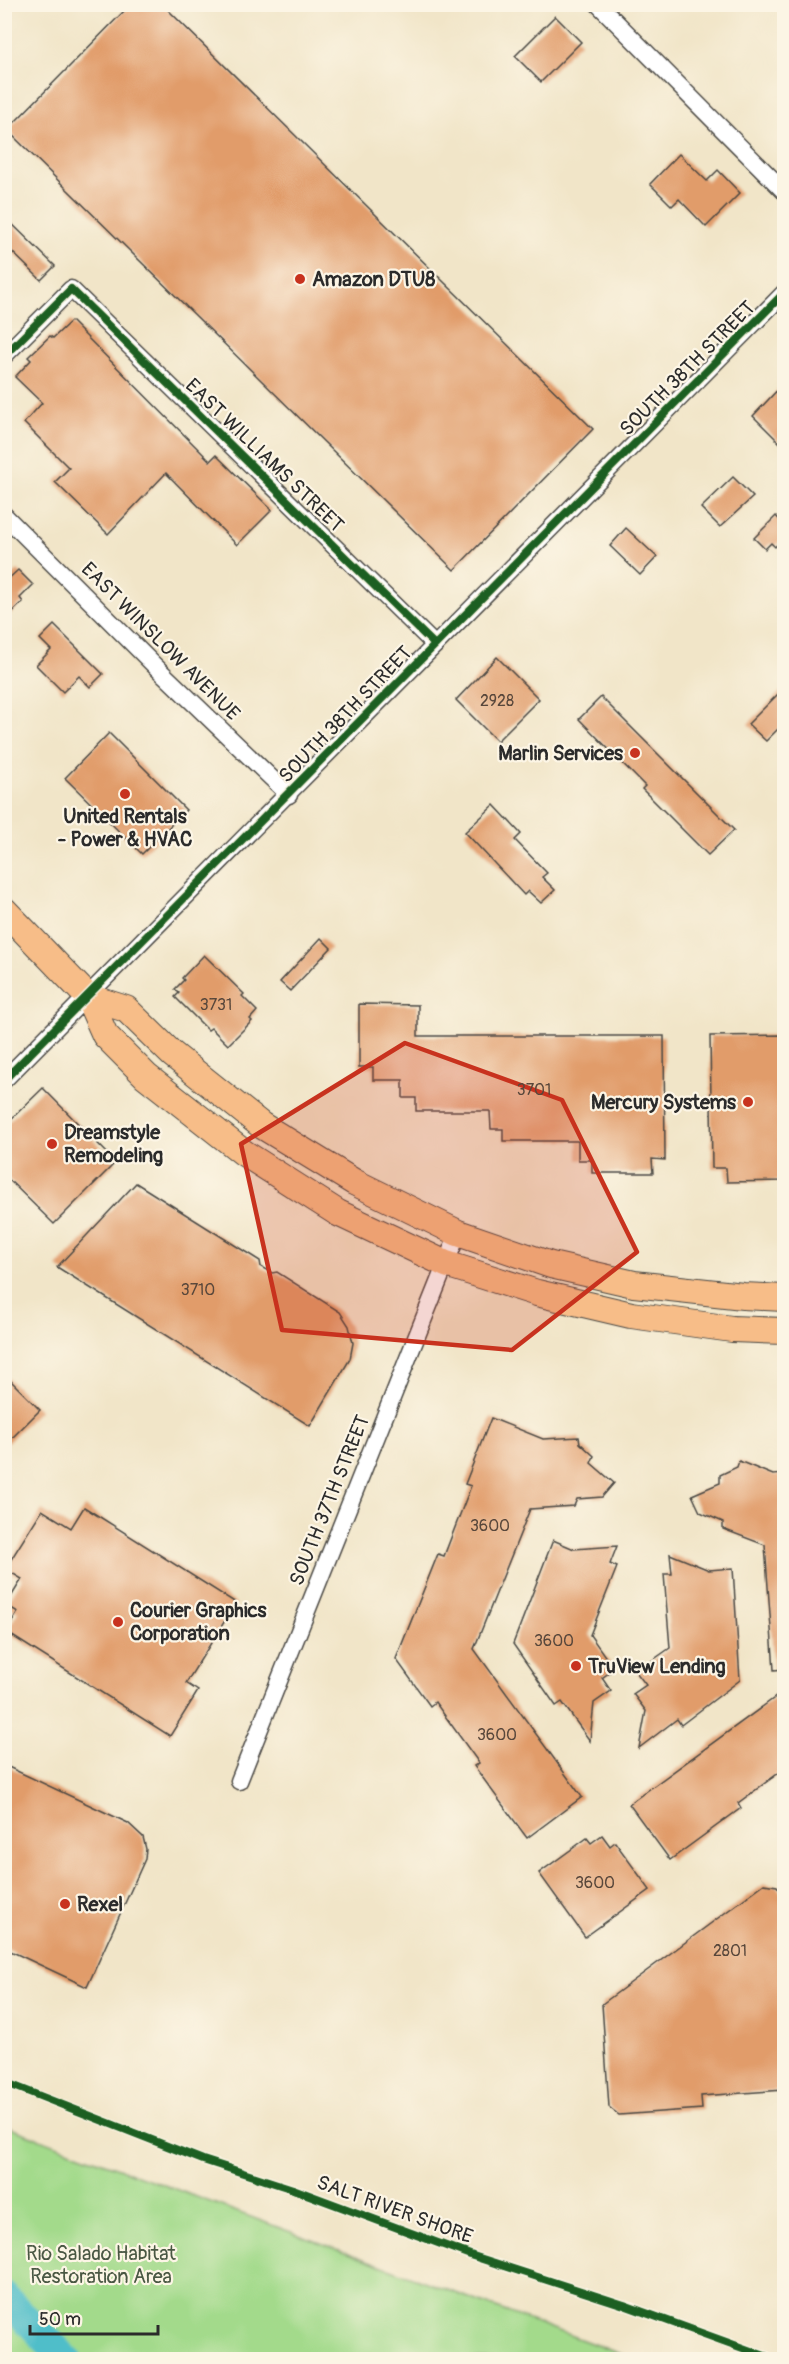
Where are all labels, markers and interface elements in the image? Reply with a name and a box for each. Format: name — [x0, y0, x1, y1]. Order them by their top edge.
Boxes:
place label: Amazon DTU8 — [312, 267, 435, 292]
marker: Amazon DTU8 — [293, 272, 307, 286]
street label: SOUTH 38TH STREET — [614, 295, 760, 441]
street label: EAST WILLIAMS STREET — [180, 373, 349, 538]
street label: EAST WINSLOW AVENUE — [76, 557, 245, 726]
street label: SOUTH 38TH STREET — [273, 640, 417, 788]
house number: 2928 — [480, 691, 514, 711]
place label: Marlin Services — [498, 741, 623, 766]
marker: Marlin Services — [628, 746, 642, 760]
marker: United Rentals - Power & HVAC — [118, 787, 132, 801]
place label: United Rentals - Power & HVAC — [58, 804, 192, 852]
house number: 3731 — [200, 995, 232, 1015]
house number: 3701 — [517, 1080, 551, 1100]
place label: Mercury Systems — [591, 1090, 736, 1115]
marker: Mercury Systems — [741, 1095, 755, 1109]
place label: Dreamstyle Remodeling — [64, 1120, 163, 1168]
marker: Dreamstyle Remodeling — [45, 1137, 59, 1151]
house number: 3710 — [181, 1280, 215, 1300]
street label: SOUTH 37TH STREET — [284, 1411, 375, 1589]
house number: 3600 — [470, 1516, 510, 1536]
place label: Courier Graphics Corporation — [130, 1598, 267, 1646]
marker: Courier Graphics Corporation — [111, 1615, 125, 1629]
house number: 3600 — [534, 1631, 574, 1651]
place label: TruView Lending — [587, 1654, 726, 1679]
marker: TruView Lending — [569, 1659, 583, 1673]
house number: 3600 — [477, 1725, 517, 1745]
house number: 3600 — [575, 1873, 615, 1893]
place label: Rexel — [77, 1892, 123, 1917]
marker: Rexel — [58, 1897, 72, 1911]
house number: 2801 — [713, 1941, 747, 1961]
street label: SALT RIVER SHORE — [313, 2170, 476, 2249]
park label: Rio Salado Habitat Restoration Area — [26, 2241, 177, 2289]
scale bar — [30, 2298, 158, 2336]
text: 50 m — [39, 2308, 81, 2331]

